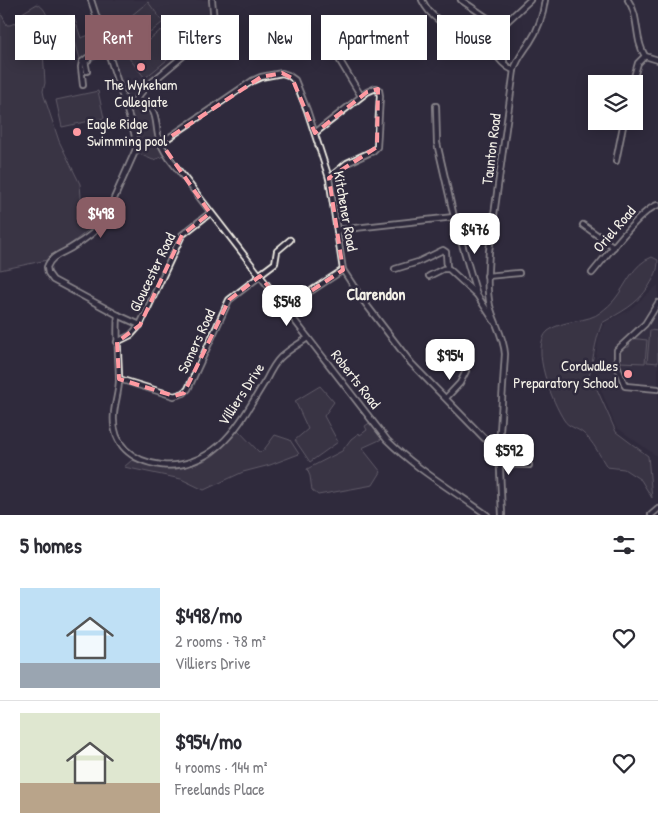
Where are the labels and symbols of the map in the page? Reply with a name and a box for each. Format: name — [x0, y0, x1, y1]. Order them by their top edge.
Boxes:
marker: The Wykeham Collegiate — [135, 61, 147, 73]
place label: The Wykeham Collegiate — [105, 74, 177, 112]
street label: Taunton Road — [476, 112, 506, 186]
place label: Eagle Ridge Swimming pool — [87, 113, 167, 151]
marker: Eagle Ridge Swimming pool — [71, 126, 83, 138]
street label: Kitchener Road — [329, 169, 363, 253]
pin: $498 — [71, 196, 131, 239]
street label: Oriel Road — [588, 201, 640, 257]
pin: $476 — [445, 212, 505, 255]
street label: Gloucester Road — [124, 229, 180, 315]
district label: Clarendon — [347, 283, 405, 305]
pin: $548 — [257, 284, 317, 327]
street label: Somers Road — [172, 305, 220, 377]
pin: $954 — [420, 338, 480, 381]
street label: Roberts Road — [326, 345, 386, 413]
place label: Cordwalles Preparatory School — [513, 355, 618, 393]
street label: Villiers Drive — [213, 359, 269, 429]
marker: Cordwalles Preparatory School — [622, 368, 634, 380]
pin: $592 — [479, 434, 539, 476]

